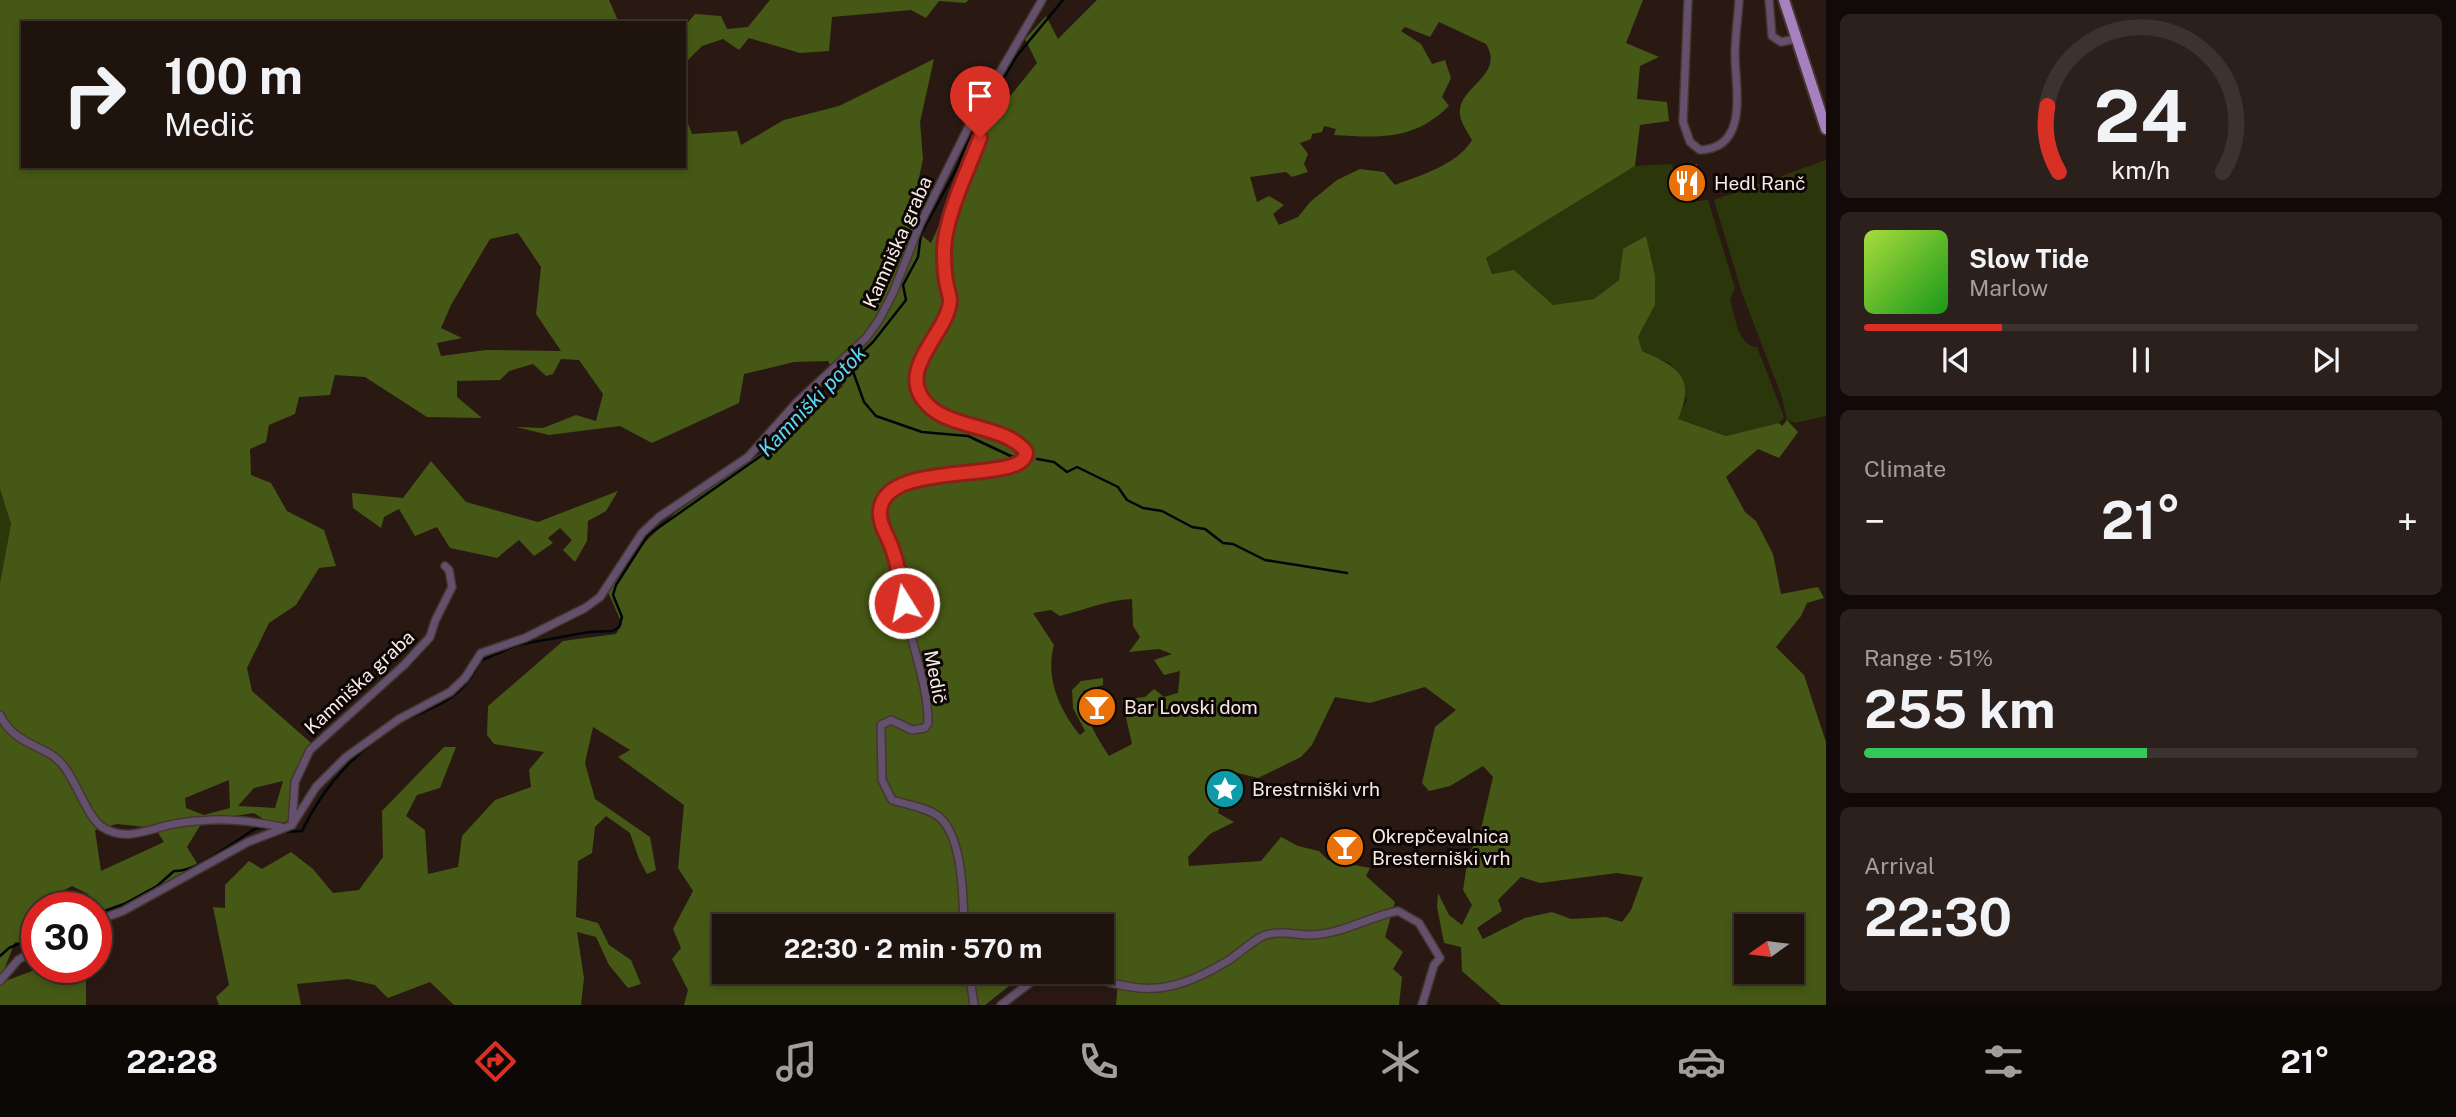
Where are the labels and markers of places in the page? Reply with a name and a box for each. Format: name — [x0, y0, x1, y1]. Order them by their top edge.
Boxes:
pin — [950, 66, 1010, 138]
restaurant icon: Hedl Ranč — [1666, 162, 1708, 204]
place label: Hedl Ranč — [1714, 172, 1805, 194]
bar icon: Bar Lovski dom — [1076, 686, 1118, 728]
place label: Bar Lovski dom — [1124, 696, 1258, 718]
place icon: Brestrniški vrh — [1204, 768, 1246, 810]
place label: Brestrniški vrh — [1252, 778, 1380, 800]
place label: Okrepčevalnica Bresterniški vrh — [1372, 825, 1511, 869]
bar icon: Okrepčevalnica Bresterniški vrh — [1324, 826, 1366, 868]

